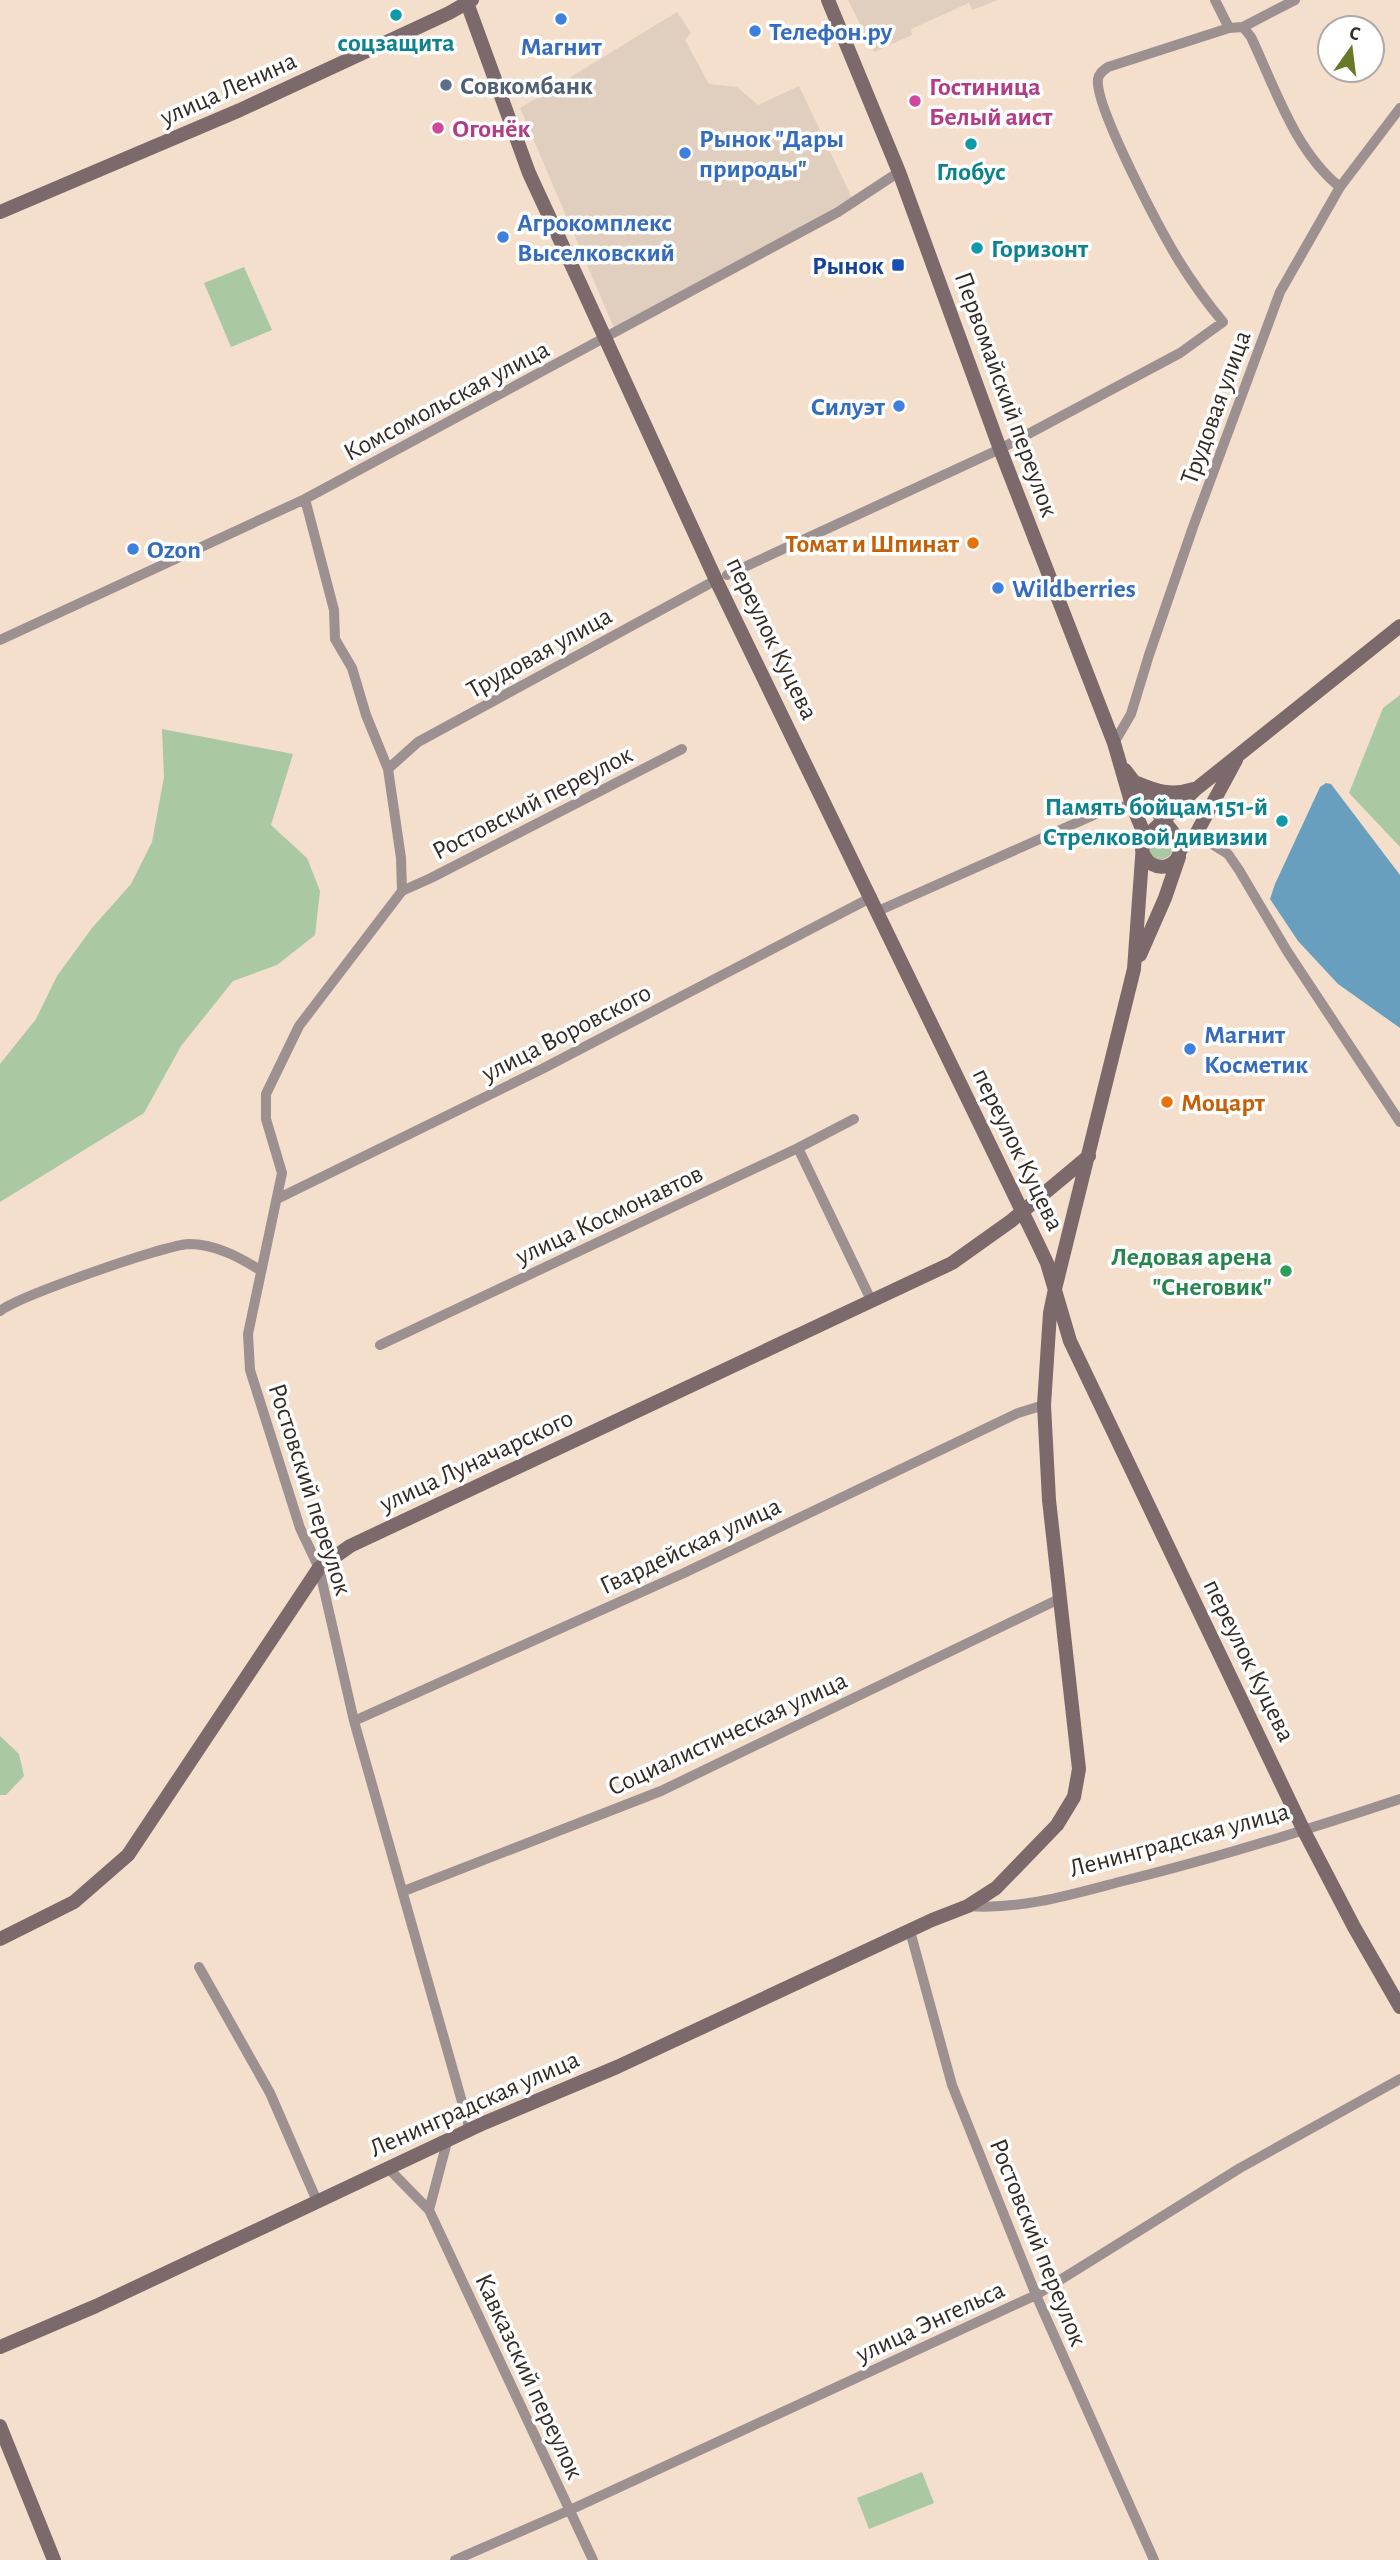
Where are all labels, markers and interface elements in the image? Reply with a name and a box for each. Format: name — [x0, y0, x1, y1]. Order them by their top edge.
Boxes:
marker: соцзащита — [388, 7, 404, 23]
marker: Магнит — [553, 11, 569, 27]
north arrow — [1316, 14, 1386, 84]
place label: Телефон.ру — [769, 19, 892, 45]
marker: Телефон.ру — [747, 23, 763, 39]
text: С — [1347, 23, 1362, 44]
place label: соцзащита — [337, 30, 455, 56]
place label: Магнит — [520, 34, 602, 60]
street label: улица Ленина — [155, 47, 301, 131]
place label: Совкомбанк — [460, 73, 593, 99]
place label: Гостиница Белый аист — [929, 74, 1053, 130]
marker: Совкомбанк — [438, 77, 454, 93]
marker: Гостиница Белый аист — [907, 93, 923, 109]
place label: Огонёк — [452, 116, 531, 142]
marker: Огонёк — [430, 120, 446, 136]
place label: Рынок "Дары природы" — [699, 126, 844, 182]
marker: Глобус — [963, 136, 979, 152]
marker: Рынок "Дары природы" — [677, 145, 693, 161]
place label: Глобус — [936, 159, 1006, 185]
place label: Агрокомплекс Выселковский — [517, 210, 675, 266]
marker: Агрокомплекс Выселковский — [495, 229, 511, 245]
place label: Горизонт — [991, 236, 1089, 262]
marker: Горизонт — [969, 240, 985, 256]
place label: Рынок — [812, 253, 884, 279]
marker: Рынок — [890, 257, 906, 273]
street label: Первомайский переулок — [950, 268, 1063, 520]
street label: Трудовая улица — [1176, 327, 1256, 488]
street label: Комсомольская улица — [339, 336, 554, 466]
place label: Силуэт — [811, 394, 886, 420]
marker: Силуэт — [891, 398, 907, 414]
place label: Томат и Шпинат — [785, 531, 960, 557]
marker: Томат и Шпинат — [965, 535, 981, 551]
place label: Ozon — [147, 537, 201, 563]
marker: Ozon — [125, 541, 141, 557]
street label: переулок Куцева — [722, 553, 823, 724]
place label: Wildberries — [1012, 576, 1136, 602]
marker: Wildberries — [990, 580, 1006, 596]
street label: Трудовая улица — [463, 602, 616, 703]
street label: Ростовский переулок — [428, 741, 637, 865]
place label: Память бойцам 151-й Стрелковой дивизии — [1043, 794, 1268, 850]
marker: Память бойцам 151-й Стрелковой дивизии — [1274, 813, 1290, 829]
street label: улица Воровского — [477, 979, 655, 1087]
place label: Магнит Косметик — [1204, 1022, 1308, 1078]
marker: Магнит Косметик — [1182, 1041, 1198, 1057]
street label: переулок Куцева — [968, 1064, 1069, 1235]
place label: Моцарт — [1181, 1090, 1266, 1116]
marker: Моцарт — [1159, 1094, 1175, 1110]
street label: улица Космонавтов — [511, 1160, 707, 1270]
place label: Ледовая арена "Снеговик" — [1111, 1244, 1272, 1300]
marker: Ледовая арена "Снеговик" — [1278, 1263, 1294, 1279]
street label: Ростовский переулок — [264, 1380, 357, 1598]
street label: улица Луначарского — [375, 1405, 577, 1517]
street label: Гвардейская улица — [596, 1493, 785, 1599]
street label: переулок Куцева — [1199, 1575, 1300, 1746]
street label: Социалистическая улица — [604, 1667, 851, 1801]
street label: Ленинградская улица — [1067, 1798, 1292, 1882]
street label: Ленинградская улица — [366, 2046, 583, 2162]
street label: Ростовский переулок — [985, 2135, 1091, 2350]
street label: Кавказский переулок — [470, 2270, 588, 2483]
street label: улица Энгельса — [851, 2276, 1009, 2368]

